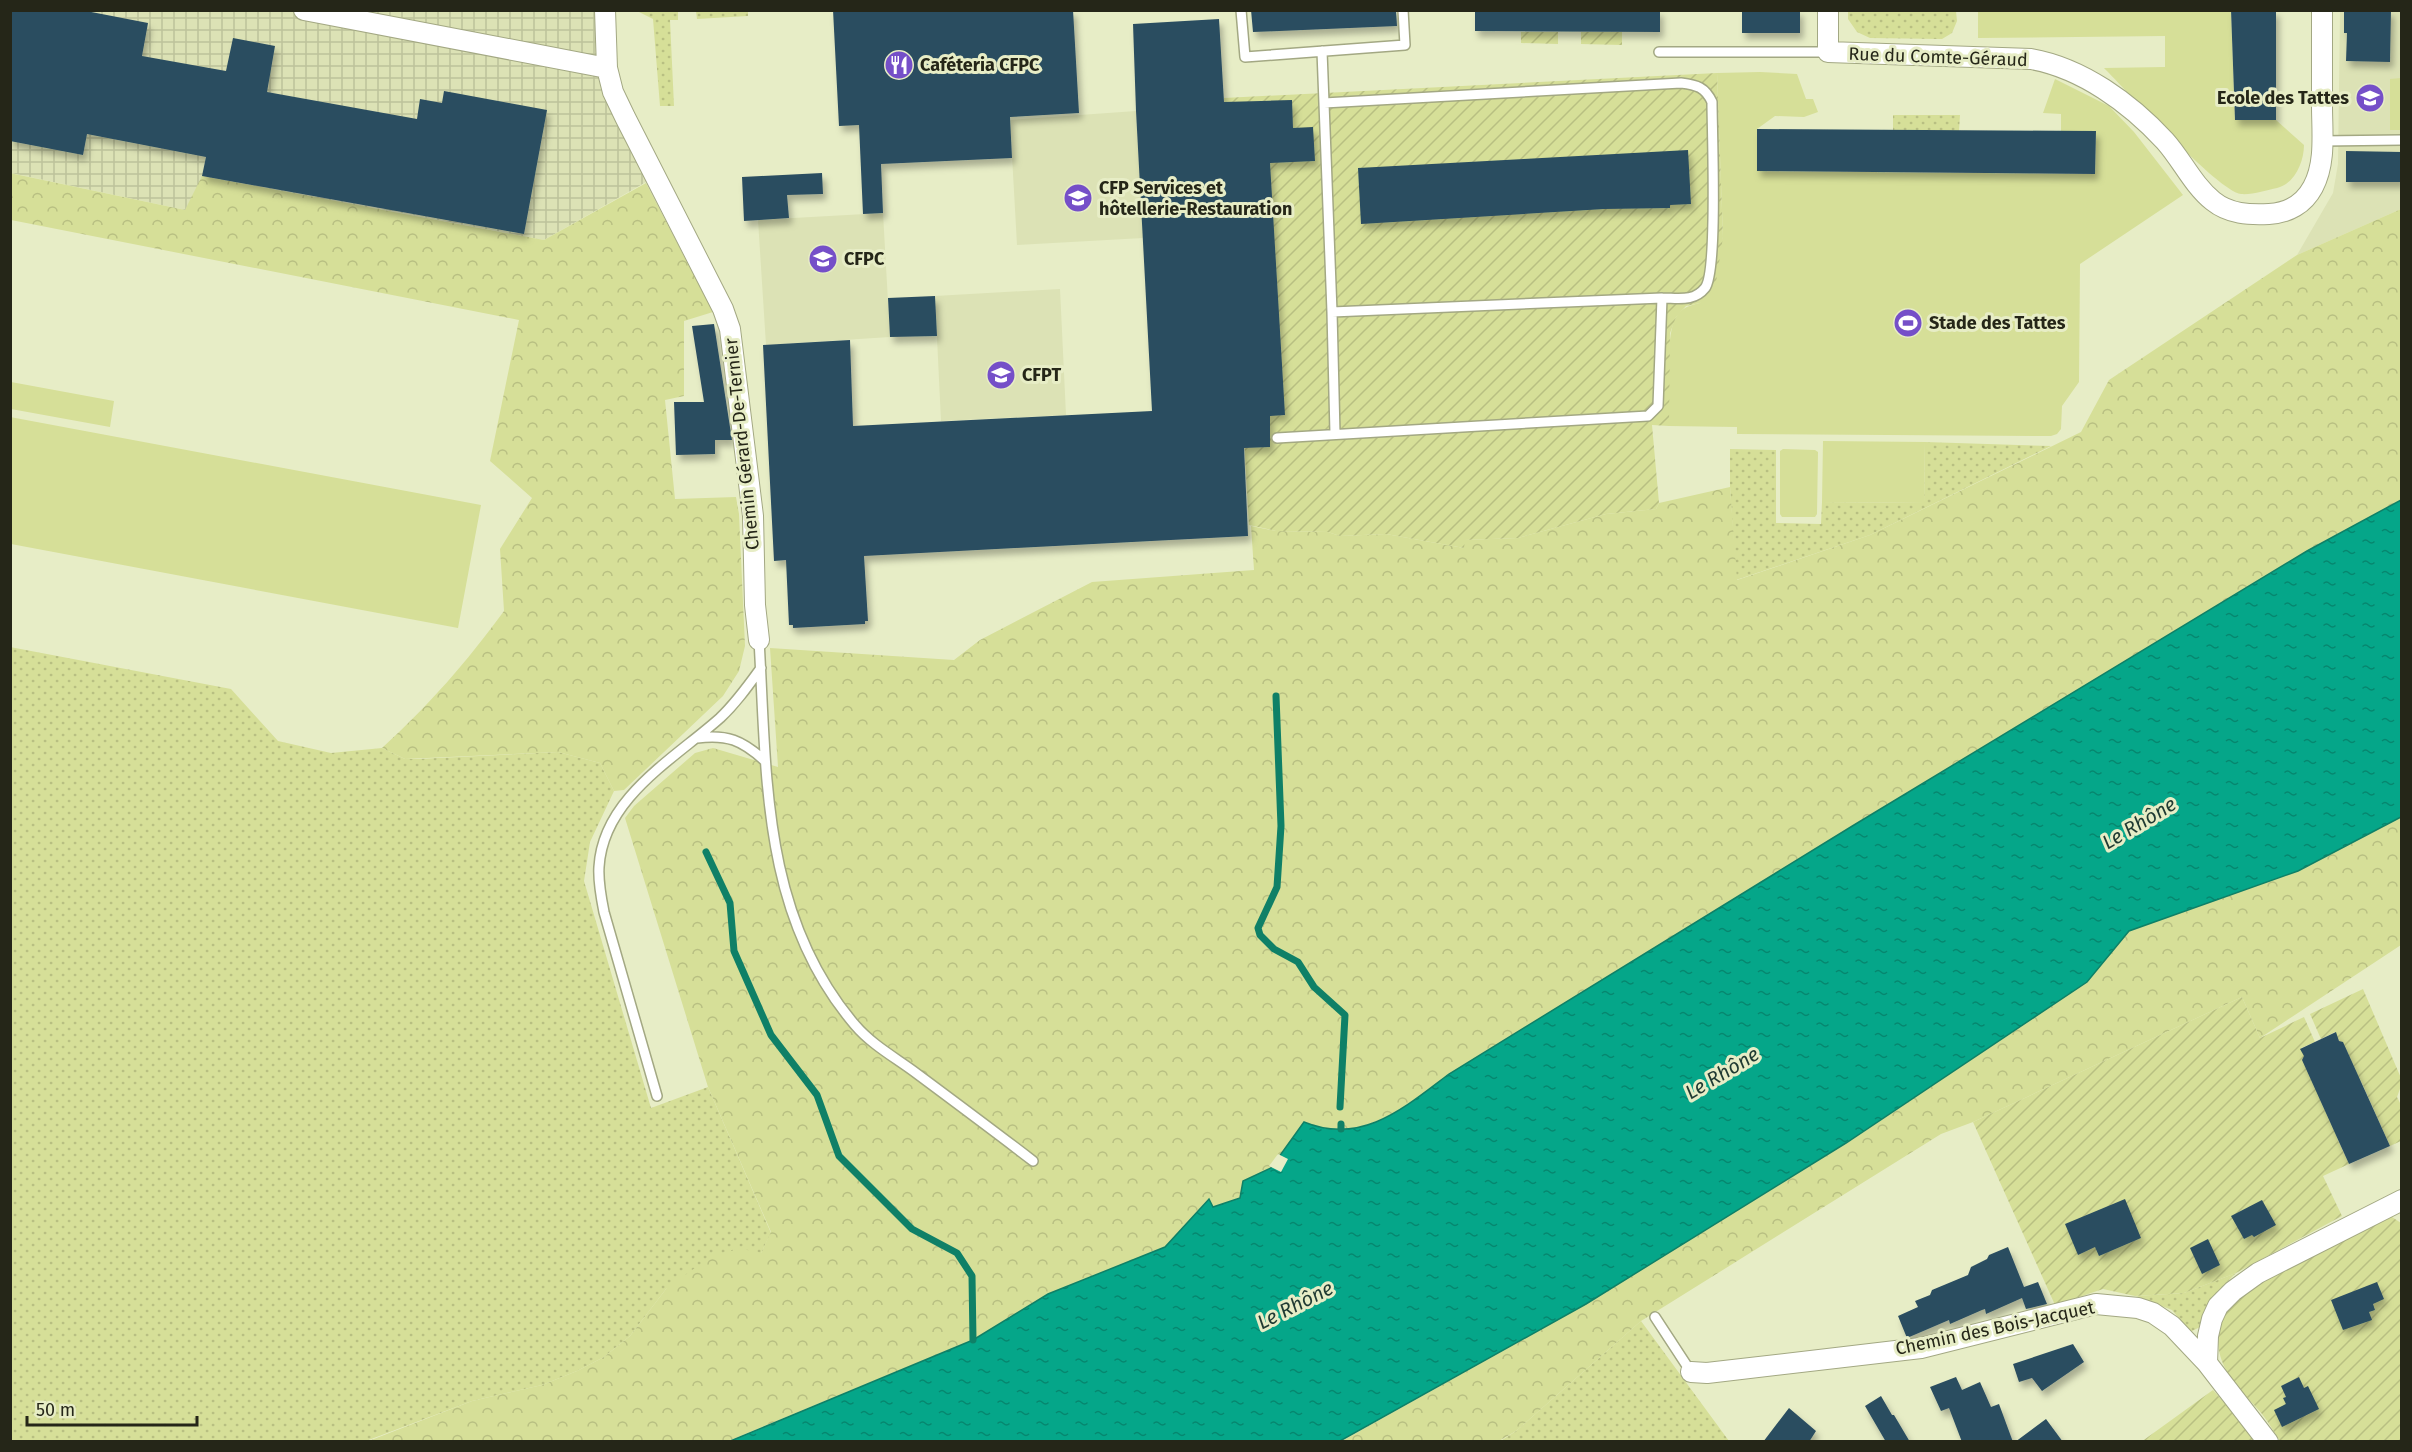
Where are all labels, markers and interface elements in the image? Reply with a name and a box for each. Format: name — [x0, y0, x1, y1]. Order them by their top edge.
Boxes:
street label: Rue du Comte-Géraud — [1848, 43, 2028, 71]
restaurant icon: Caféteria CFPC — [883, 49, 915, 81]
place label: Caféteria CFPC — [920, 54, 1040, 76]
school or university icon: Ecole des Tattes — [2354, 82, 2386, 114]
place label: Ecole des Tattes — [2217, 87, 2349, 109]
place label: CFP Services et hôtellerie-Restauration — [1099, 177, 1292, 220]
school or university icon: CFP Services et hôtellerie-Restauration — [1062, 182, 1094, 214]
school or university icon: CFPC — [807, 243, 839, 275]
place label: CFPC — [844, 248, 885, 270]
sports icon: Stade des Tattes — [1892, 307, 1924, 339]
place label: Stade des Tattes — [1929, 312, 2066, 334]
street label: Chemin Gérard-De-Ternier — [720, 337, 764, 551]
school or university icon: CFPT — [985, 359, 1017, 391]
place label: CFPT — [1022, 364, 1061, 386]
water label: Le Rhône — [2098, 792, 2180, 854]
water label: Le Rhône — [1681, 1042, 1763, 1104]
water label: Le Rhône — [1253, 1276, 1337, 1334]
street label: Chemin des Bois-Jacquet — [1894, 1296, 2097, 1360]
scale bar — [27, 1389, 196, 1427]
text: 50 m — [36, 1399, 75, 1421]

